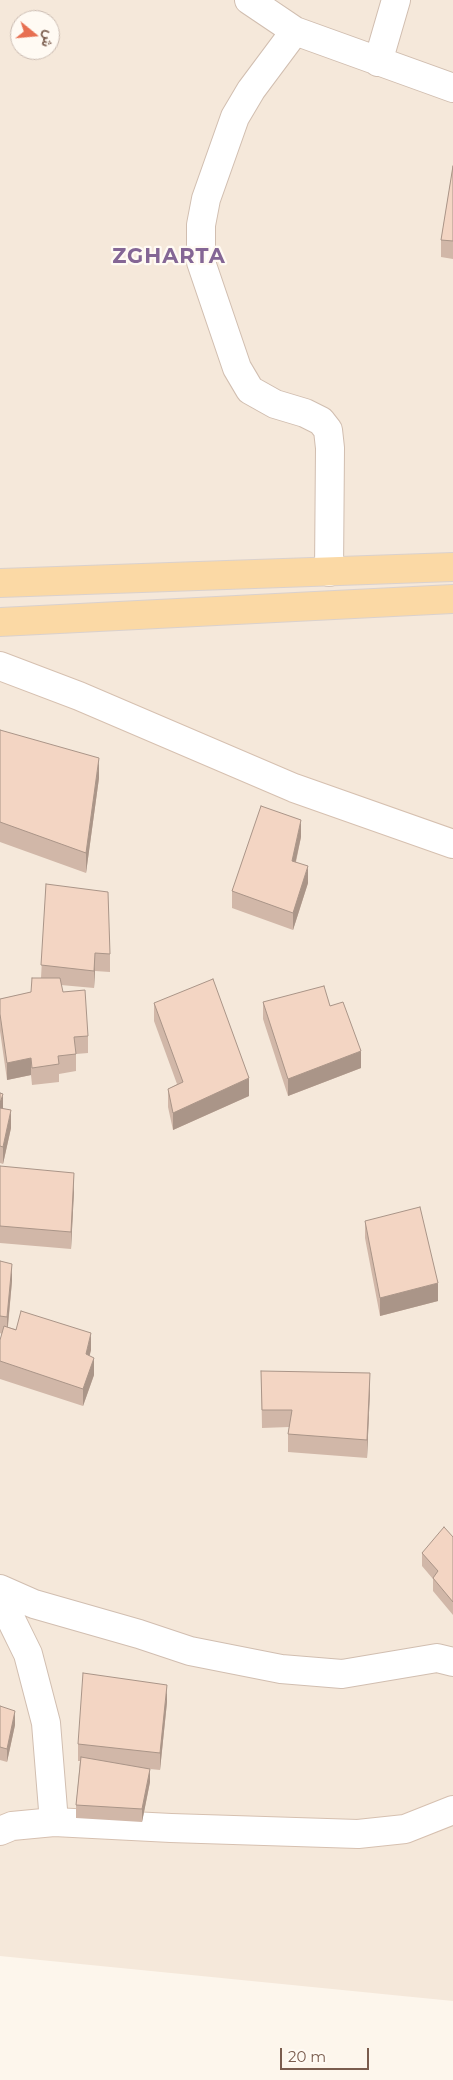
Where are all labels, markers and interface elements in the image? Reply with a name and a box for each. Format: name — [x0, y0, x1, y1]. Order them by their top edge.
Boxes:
north arrow — [10, 10, 60, 60]
text: ش — [37, 28, 59, 50]
district label: ZGHARTA — [111, 244, 227, 270]
scale bar — [283, 2038, 372, 2070]
text: 20 m — [288, 2047, 326, 2066]

